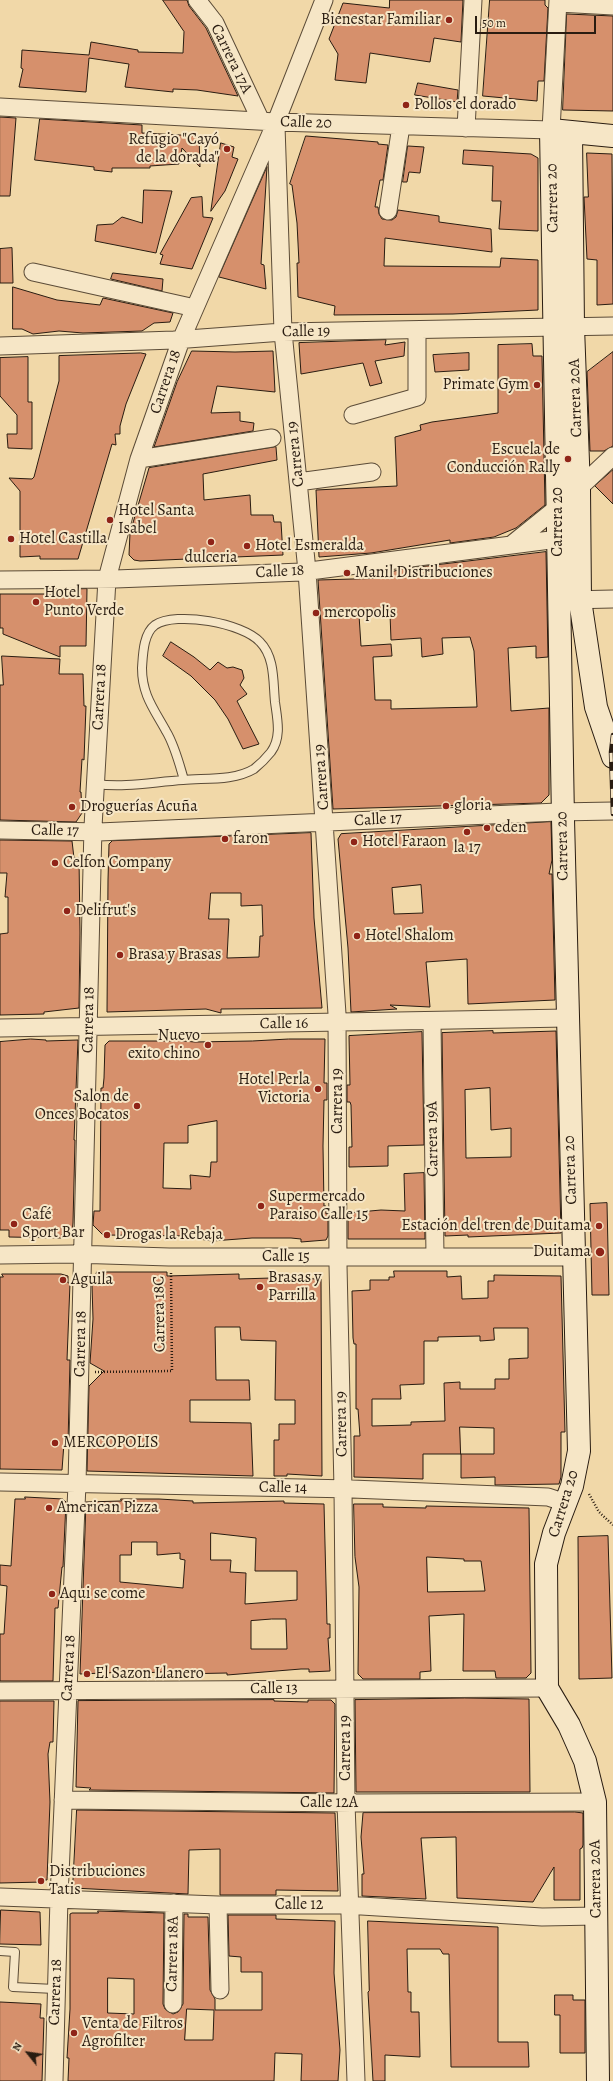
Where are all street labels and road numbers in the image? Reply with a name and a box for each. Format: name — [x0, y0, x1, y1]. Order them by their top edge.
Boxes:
street label: Carrera 17A — [206, 21, 256, 97]
street label: Calle 20 — [280, 113, 332, 133]
street label: Carrera 20 — [543, 163, 563, 233]
street label: Calle 19 — [282, 322, 330, 342]
street label: Carrera 18 — [146, 347, 186, 417]
street label: Carrera 20A — [565, 358, 587, 438]
street label: Carrera 19 — [283, 420, 309, 488]
street label: Carrera 20 — [548, 487, 568, 557]
street label: Calle 18 — [255, 561, 305, 583]
street label: Carrera 18 — [89, 663, 111, 731]
street label: Carrera 19 — [310, 743, 334, 811]
street label: Calle 17 — [354, 809, 402, 831]
street label: Carrera 20 — [553, 811, 573, 881]
street label: Calle 17 — [31, 821, 79, 841]
street label: Carrera 18 — [79, 987, 99, 1053]
street label: Calle 16 — [260, 1014, 308, 1034]
street label: Carrera 19 — [328, 1068, 348, 1134]
street label: Carrera 19A — [423, 1101, 443, 1177]
street label: Carrera 20 — [560, 1135, 582, 1205]
street label: Calle 15 — [262, 1247, 310, 1267]
street label: Carrera 18C — [150, 1276, 170, 1352]
street label: Carrera 18 — [71, 1311, 91, 1377]
street label: Carrera 19 — [332, 1391, 352, 1457]
street label: Carrera 20 — [545, 1468, 583, 1540]
street label: Calle 14 — [259, 1478, 307, 1498]
street label: Carrera 18 — [58, 1634, 80, 1702]
street label: Calle 13 — [250, 1679, 298, 1699]
street label: Carrera 19 — [336, 1715, 356, 1781]
street label: Calle 12A — [300, 1793, 358, 1813]
street label: Carrera 20A — [586, 1839, 606, 1919]
street label: Calle 12 — [275, 1895, 323, 1915]
street label: Carrera 18A — [163, 1916, 183, 1992]
street label: Carrera 18 — [45, 1958, 67, 2026]

